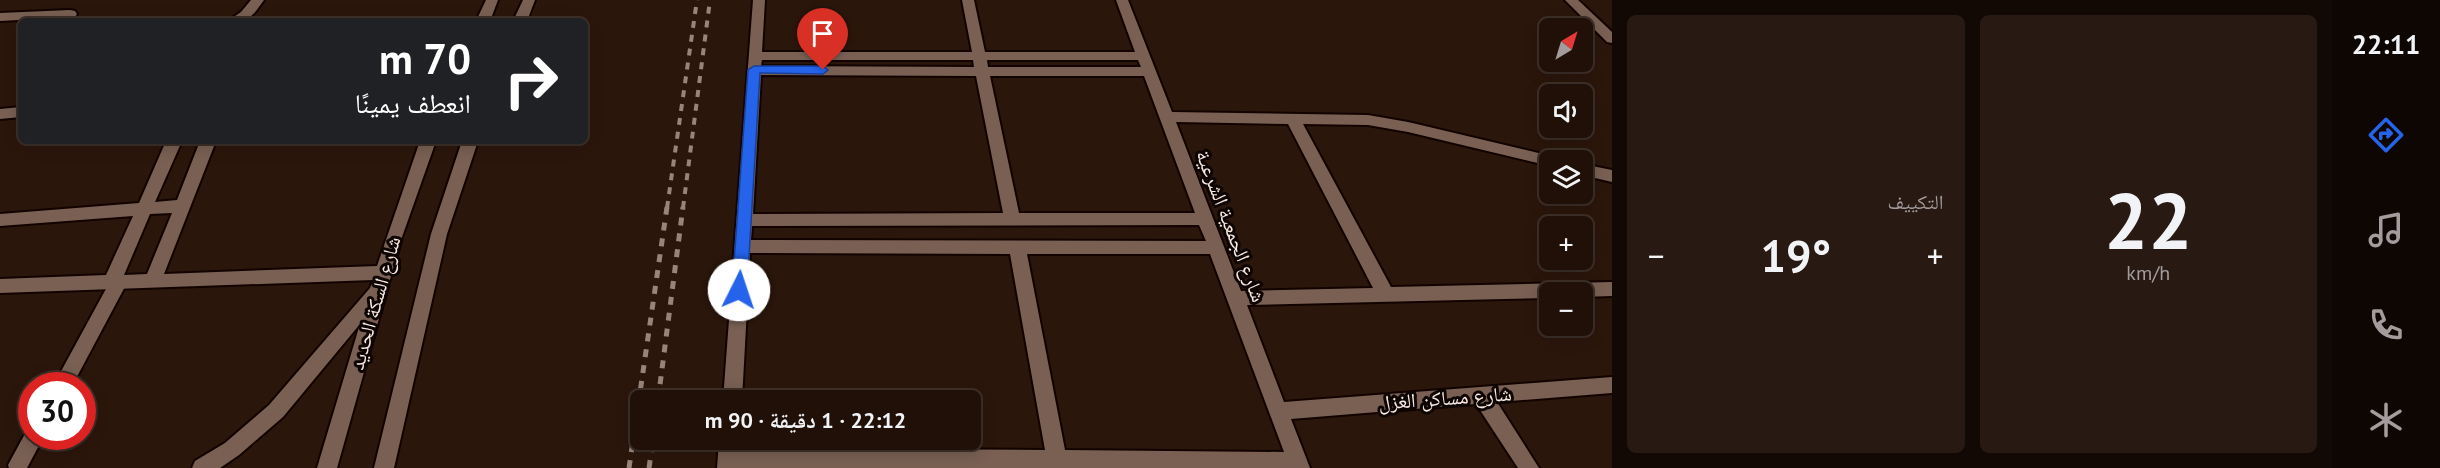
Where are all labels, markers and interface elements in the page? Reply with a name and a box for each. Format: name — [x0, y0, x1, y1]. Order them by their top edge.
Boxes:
pin — [797, 8, 848, 70]
icon: arrive — [806, 17, 839, 50]
north arrow — [1539, 18, 1593, 72]
map controls — [1539, 18, 1593, 336]
text: 22:11 — [2352, 27, 2420, 61]
text: 70 m — [379, 31, 471, 86]
icon: right — [492, 42, 570, 120]
button: sound — [1539, 84, 1593, 138]
text: انعطف يمينًا — [355, 86, 471, 120]
icon: directions — [2365, 114, 2407, 156]
street label: شارع الجمعية الشرعية — [1190, 146, 1272, 306]
button: layers — [1539, 150, 1593, 204]
text: 22 — [2104, 170, 2192, 271]
text: التكييف — [1887, 189, 1944, 215]
icon: music — [2365, 209, 2407, 251]
button: + — [1539, 216, 1593, 270]
text: 19° — [1760, 226, 1831, 284]
street label: شارع السكة الحديد — [344, 233, 406, 373]
text: − — [1648, 234, 1665, 277]
text: + — [1927, 234, 1943, 277]
position arrow — [707, 258, 771, 322]
text: km/h — [2126, 260, 2170, 286]
button: − — [1539, 282, 1593, 336]
icon: phone — [2365, 304, 2407, 346]
speed limit sign: 30 — [18, 372, 96, 450]
street label: شارع مساكن الغزل — [1378, 380, 1512, 416]
icon: climate — [2365, 399, 2407, 441]
text: 22:12 · 1 دقيقة · 90 m — [705, 406, 906, 434]

